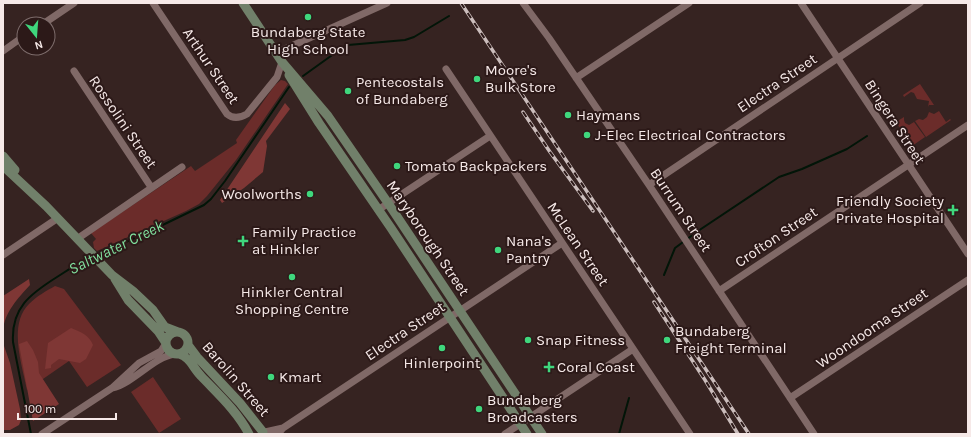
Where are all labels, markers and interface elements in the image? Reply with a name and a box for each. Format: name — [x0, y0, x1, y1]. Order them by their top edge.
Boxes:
marker: Bundaberg State High School — [303, 12, 313, 22]
north arrow — [16, 16, 56, 56]
place label: Bundaberg State High School — [251, 23, 365, 58]
street label: Arthur Street — [179, 24, 243, 108]
text: N — [33, 38, 44, 52]
street label: Electra Street — [734, 50, 821, 116]
place label: Moore's Bulk Store — [485, 61, 556, 96]
street label: Rossolini Street — [85, 72, 161, 172]
place label: Pentecostals of Bundaberg — [356, 73, 448, 108]
marker: Moore's Bulk Store — [472, 74, 482, 84]
street label: Bingera Street — [861, 76, 929, 168]
marker: Pentecostals of Bundaberg — [343, 86, 353, 96]
place label: Haymans — [576, 106, 641, 124]
marker: Haymans — [563, 110, 573, 120]
place label: J-Elec Electrical Contractors — [595, 126, 786, 144]
marker: J-Elec Electrical Contractors — [582, 130, 592, 140]
place label: Tomato Backpackers — [405, 157, 547, 175]
marker: Tomato Backpackers — [392, 161, 402, 171]
street label: Burrum Street — [646, 165, 716, 256]
street label: Maryborough Street — [383, 177, 474, 299]
place label: Woolworths — [221, 185, 302, 203]
marker: Woolworths — [305, 189, 315, 199]
place label: Friendly Society Private Hospital — [836, 192, 944, 227]
street label: McLean Street — [543, 199, 613, 290]
street label: Crofton Street — [731, 203, 821, 271]
marker: Friendly Society Private Hospital — [947, 204, 959, 216]
water label: Saltwater Creek — [65, 215, 168, 278]
place label: Family Practice at Hinkler — [252, 223, 356, 258]
place label: Nana's Pantry — [506, 232, 552, 267]
marker: Family Practice at Hinkler — [237, 235, 249, 247]
marker: Nana's Pantry — [493, 245, 503, 255]
marker: Hinkler Central Shopping Centre — [287, 272, 297, 282]
place label: Hinkler Central Shopping Centre — [235, 283, 349, 318]
street label: Woondooma Street — [813, 284, 932, 372]
street label: Electra Street — [362, 298, 449, 364]
place label: Bundaberg Freight Terminal — [675, 322, 787, 357]
place label: Snap Fitness — [536, 331, 625, 349]
marker: Snap Fitness — [523, 335, 533, 345]
marker: Bundaberg Freight Terminal — [662, 335, 672, 345]
street label: Barolin Street — [198, 338, 274, 421]
marker: Hinlerpoint — [437, 343, 447, 353]
place label: Hinlerpoint — [403, 354, 481, 372]
place label: Coral Coast — [557, 358, 635, 376]
marker: Coral Coast — [544, 362, 554, 372]
place label: Kmart — [279, 368, 322, 386]
marker: Kmart — [266, 372, 276, 382]
place label: Bundaberg Broadcasters — [487, 391, 578, 426]
scale bar — [18, 395, 116, 421]
text: 100 m — [24, 402, 56, 416]
marker: Bundaberg Broadcasters — [474, 404, 484, 414]

